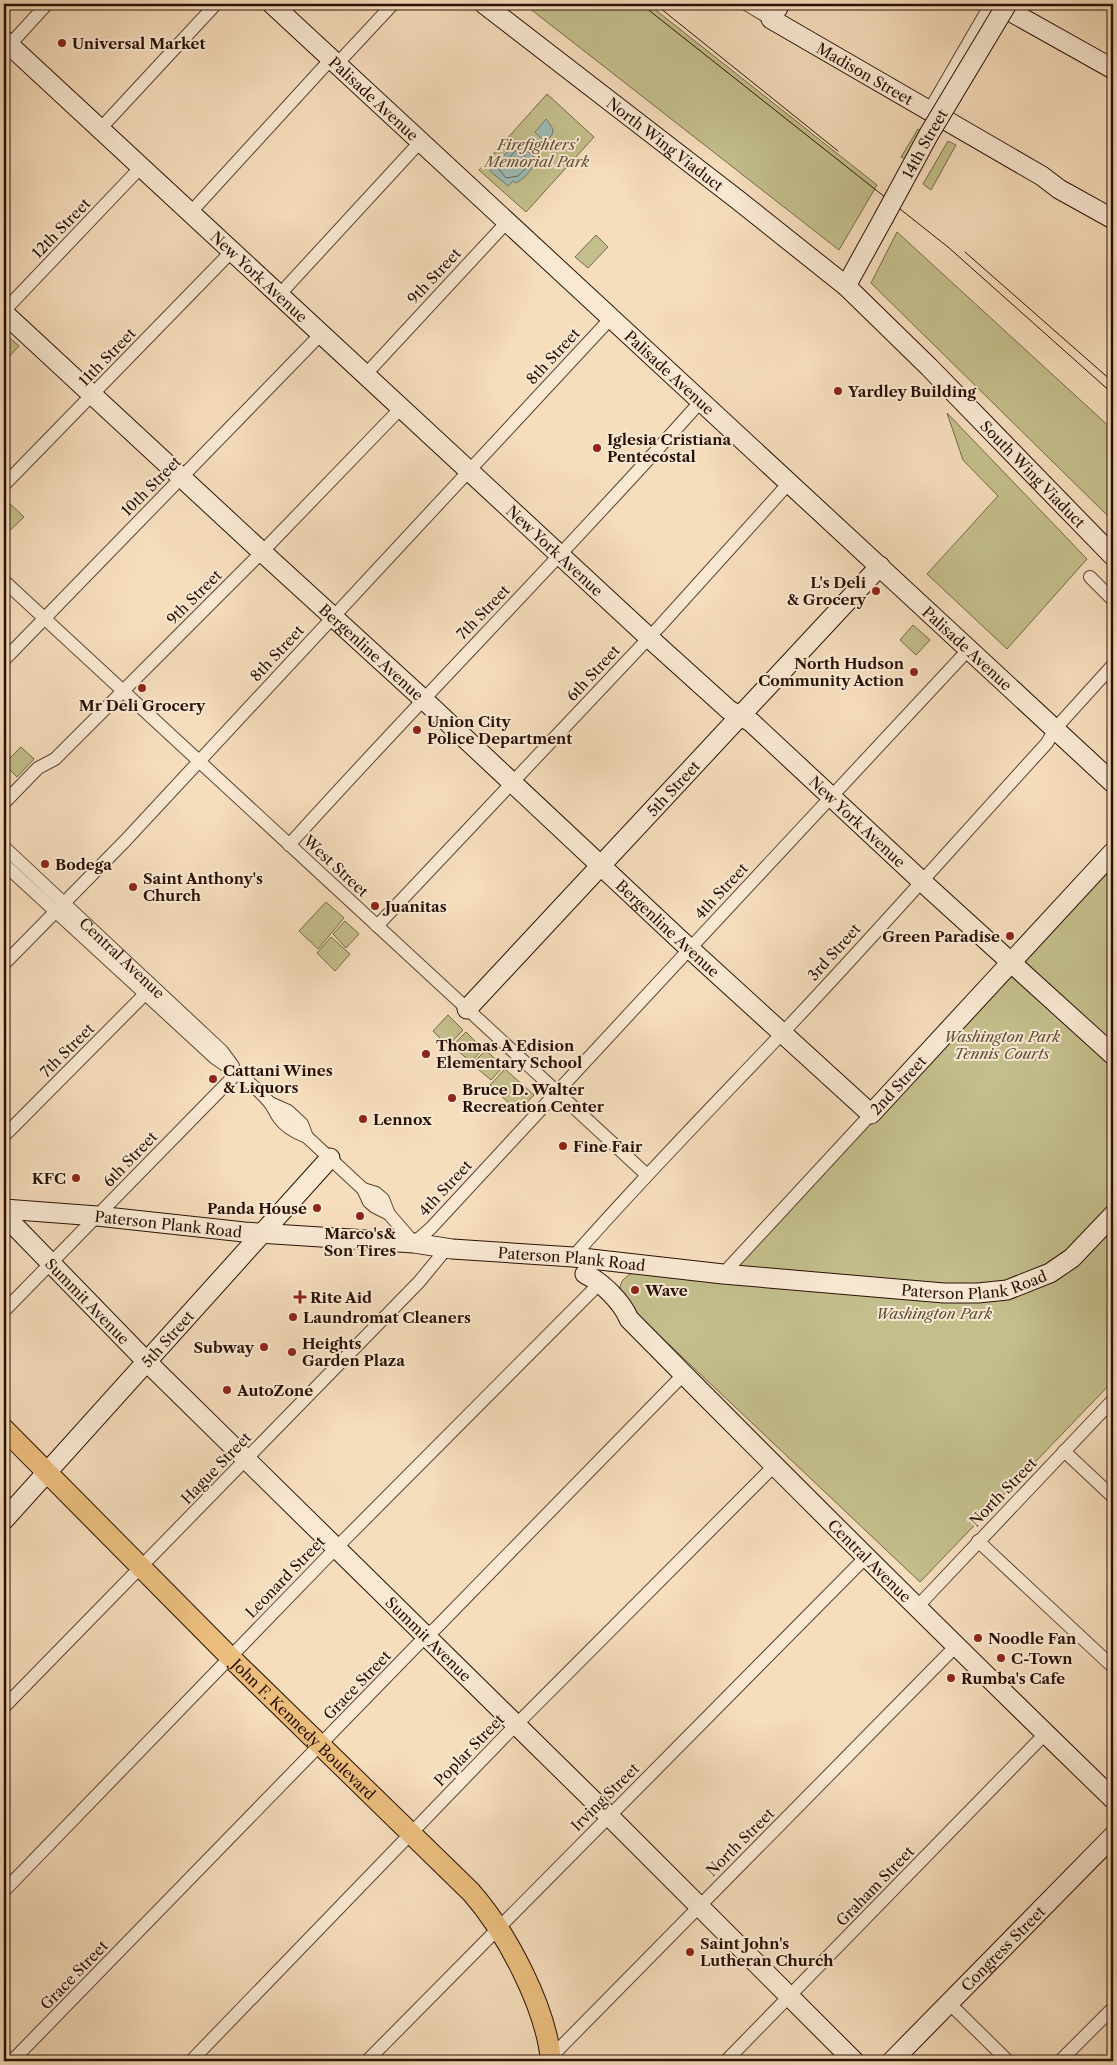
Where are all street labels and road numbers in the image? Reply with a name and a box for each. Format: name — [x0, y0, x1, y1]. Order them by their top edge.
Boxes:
street label: Madison Street — [813, 38, 917, 109]
street label: Palisade Avenue — [325, 52, 423, 145]
street label: North Wing Viaduct — [603, 93, 728, 195]
street label: 14th Street — [897, 105, 952, 181]
street label: 12th Street — [28, 194, 95, 262]
street label: New York Avenue — [207, 227, 312, 326]
street label: 9th Street — [403, 243, 465, 308]
street label: 11th Street — [75, 323, 140, 390]
street label: 8th Street — [522, 323, 584, 388]
street label: Palisade Avenue — [621, 326, 718, 419]
street label: South Wing Viaduct — [977, 416, 1090, 532]
street label: 10th Street — [117, 452, 185, 520]
street label: New York Avenue — [503, 501, 607, 600]
street label: 9th Street — [163, 565, 226, 628]
street label: 7th Street — [452, 580, 514, 643]
street label: Bergenline Avenue — [316, 600, 428, 704]
street label: Palisade Avenue — [919, 602, 1016, 694]
street label: 8th Street — [246, 620, 308, 685]
street label: 6th Street — [562, 640, 624, 705]
street label: 5th Street — [642, 756, 704, 820]
street label: New York Avenue — [805, 772, 910, 871]
street label: West Street — [299, 830, 373, 901]
street label: 4th Street — [690, 858, 752, 923]
street label: Bergenline Avenue — [612, 875, 724, 981]
street label: Central Avenue — [76, 913, 169, 1002]
street label: 3rd Street — [804, 919, 865, 984]
street label: 7th Street — [36, 1019, 98, 1081]
street label: 2nd Street — [866, 1051, 930, 1118]
street label: 6th Street — [99, 1127, 162, 1191]
street label: 4th Street — [414, 1155, 476, 1220]
street label: Paterson Plank Road — [94, 1206, 243, 1241]
street label: Paterson Plank Road — [497, 1243, 646, 1275]
street label: Summit Avenue — [42, 1254, 134, 1348]
street label: Paterson Plank Road — [900, 1266, 1049, 1303]
street label: 5th Street — [137, 1306, 198, 1371]
street label: Hague Street — [177, 1428, 256, 1508]
street label: North Street — [965, 1453, 1041, 1531]
street label: Central Avenue — [824, 1515, 916, 1606]
street label: Leonard Street — [241, 1532, 329, 1622]
street label: Summit Avenue — [382, 1592, 476, 1685]
street label: Grace Street — [319, 1646, 395, 1724]
street label: John F. Kennedy Boulevard — [226, 1653, 380, 1803]
street label: Poplar Street — [430, 1709, 509, 1790]
street label: Irving Street — [567, 1759, 643, 1835]
street label: North Street — [702, 1803, 779, 1880]
street label: Graham Street — [832, 1841, 918, 1930]
street label: Congress Street — [957, 1901, 1049, 1995]
street label: Grace Street — [36, 1936, 112, 2014]

